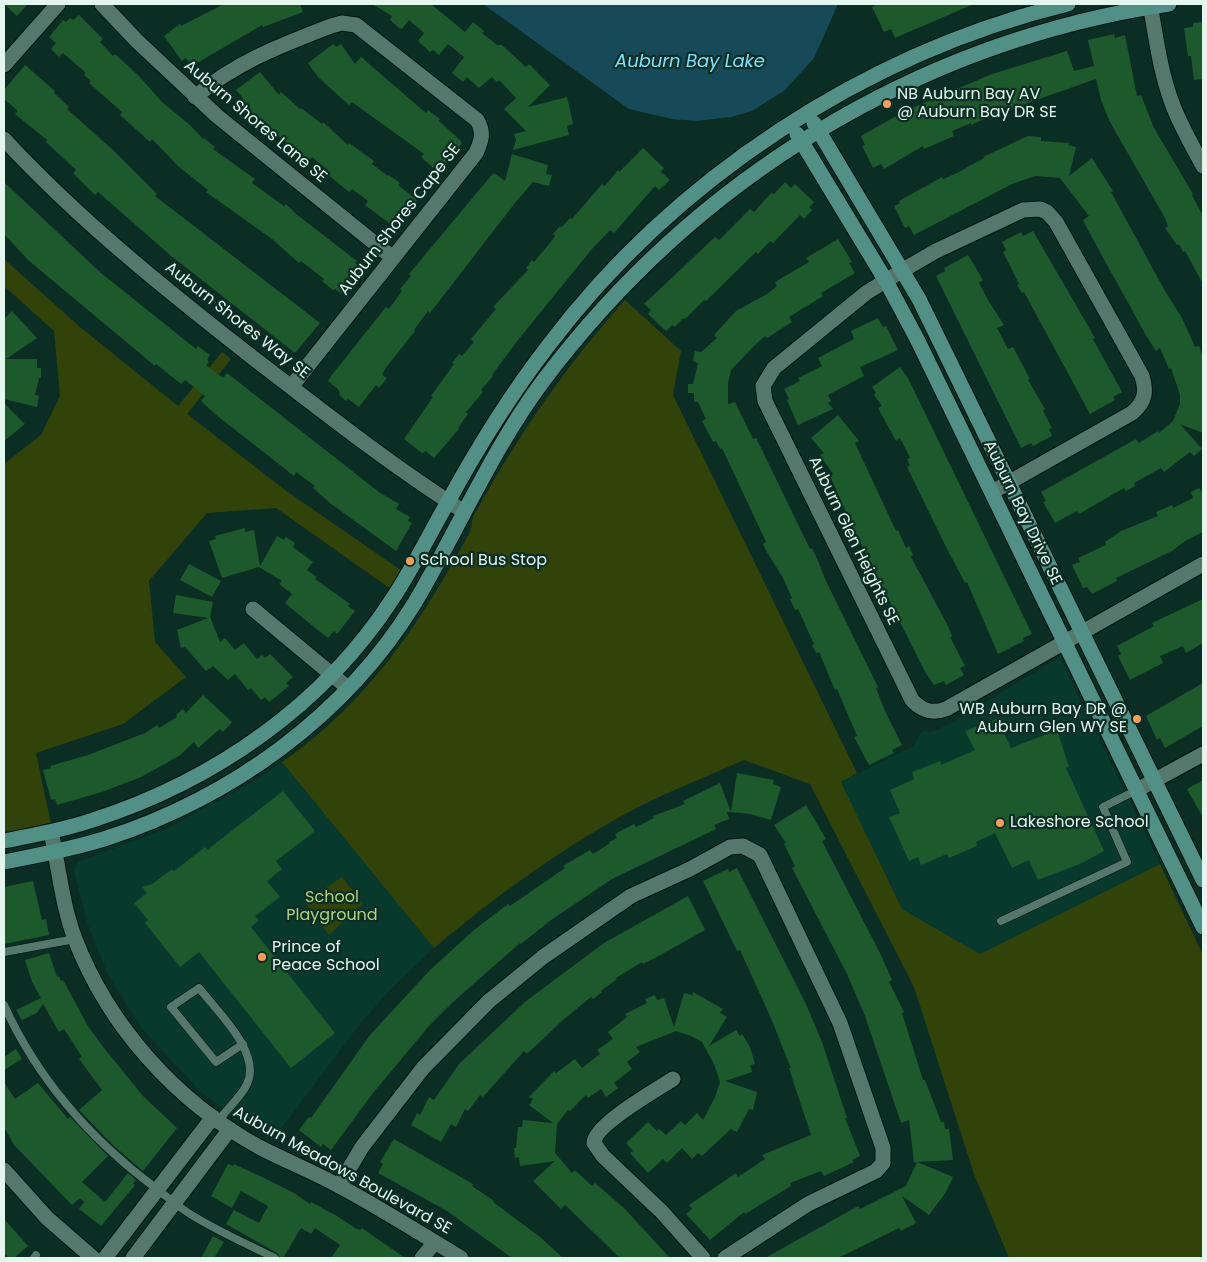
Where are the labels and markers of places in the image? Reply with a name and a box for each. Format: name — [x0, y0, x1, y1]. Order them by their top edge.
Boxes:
place label: NB Auburn Bay AV @ Auburn Bay DR SE — [897, 85, 1057, 123]
marker: NB Auburn Bay AV @ Auburn Bay DR SE — [881, 98, 893, 110]
place label: School Bus Stop — [420, 551, 547, 571]
marker: School Bus Stop — [404, 555, 416, 567]
place label: WB Auburn Bay DR @ Auburn Glen WY SE — [959, 700, 1127, 738]
marker: WB Auburn Bay DR @ Auburn Glen WY SE — [1131, 713, 1143, 725]
place label: Lakeshore School — [1010, 813, 1149, 833]
marker: Lakeshore School — [994, 817, 1006, 829]
place label: Prince of Peace School — [272, 938, 380, 976]
marker: Prince of Peace School — [256, 951, 268, 963]

